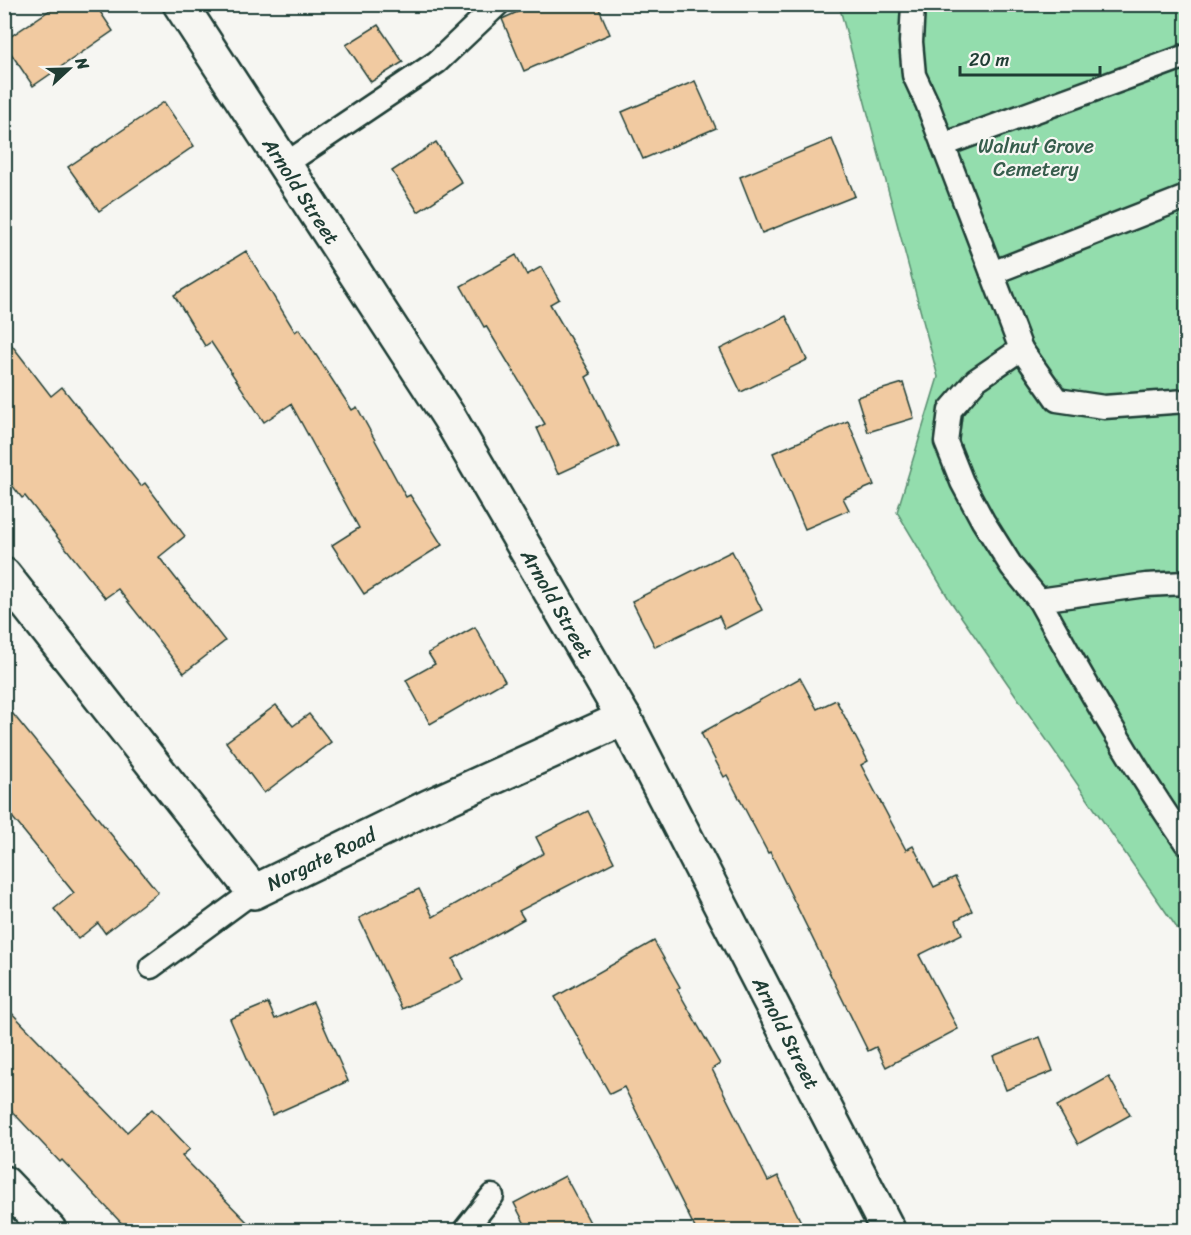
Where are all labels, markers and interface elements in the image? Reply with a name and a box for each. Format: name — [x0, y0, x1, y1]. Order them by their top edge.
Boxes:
north arrow — [39, 39, 99, 99]
scale bar — [960, 39, 1100, 77]
text: 20 m — [969, 44, 1009, 76]
text: N — [67, 52, 98, 75]
park label: Walnut Grove Cemetery — [978, 129, 1094, 187]
street label: Arnold Street — [252, 130, 349, 252]
street label: Arnold Street — [510, 542, 602, 666]
street label: Norgate Road — [260, 817, 383, 901]
street label: Arnold Street — [742, 970, 829, 1096]

